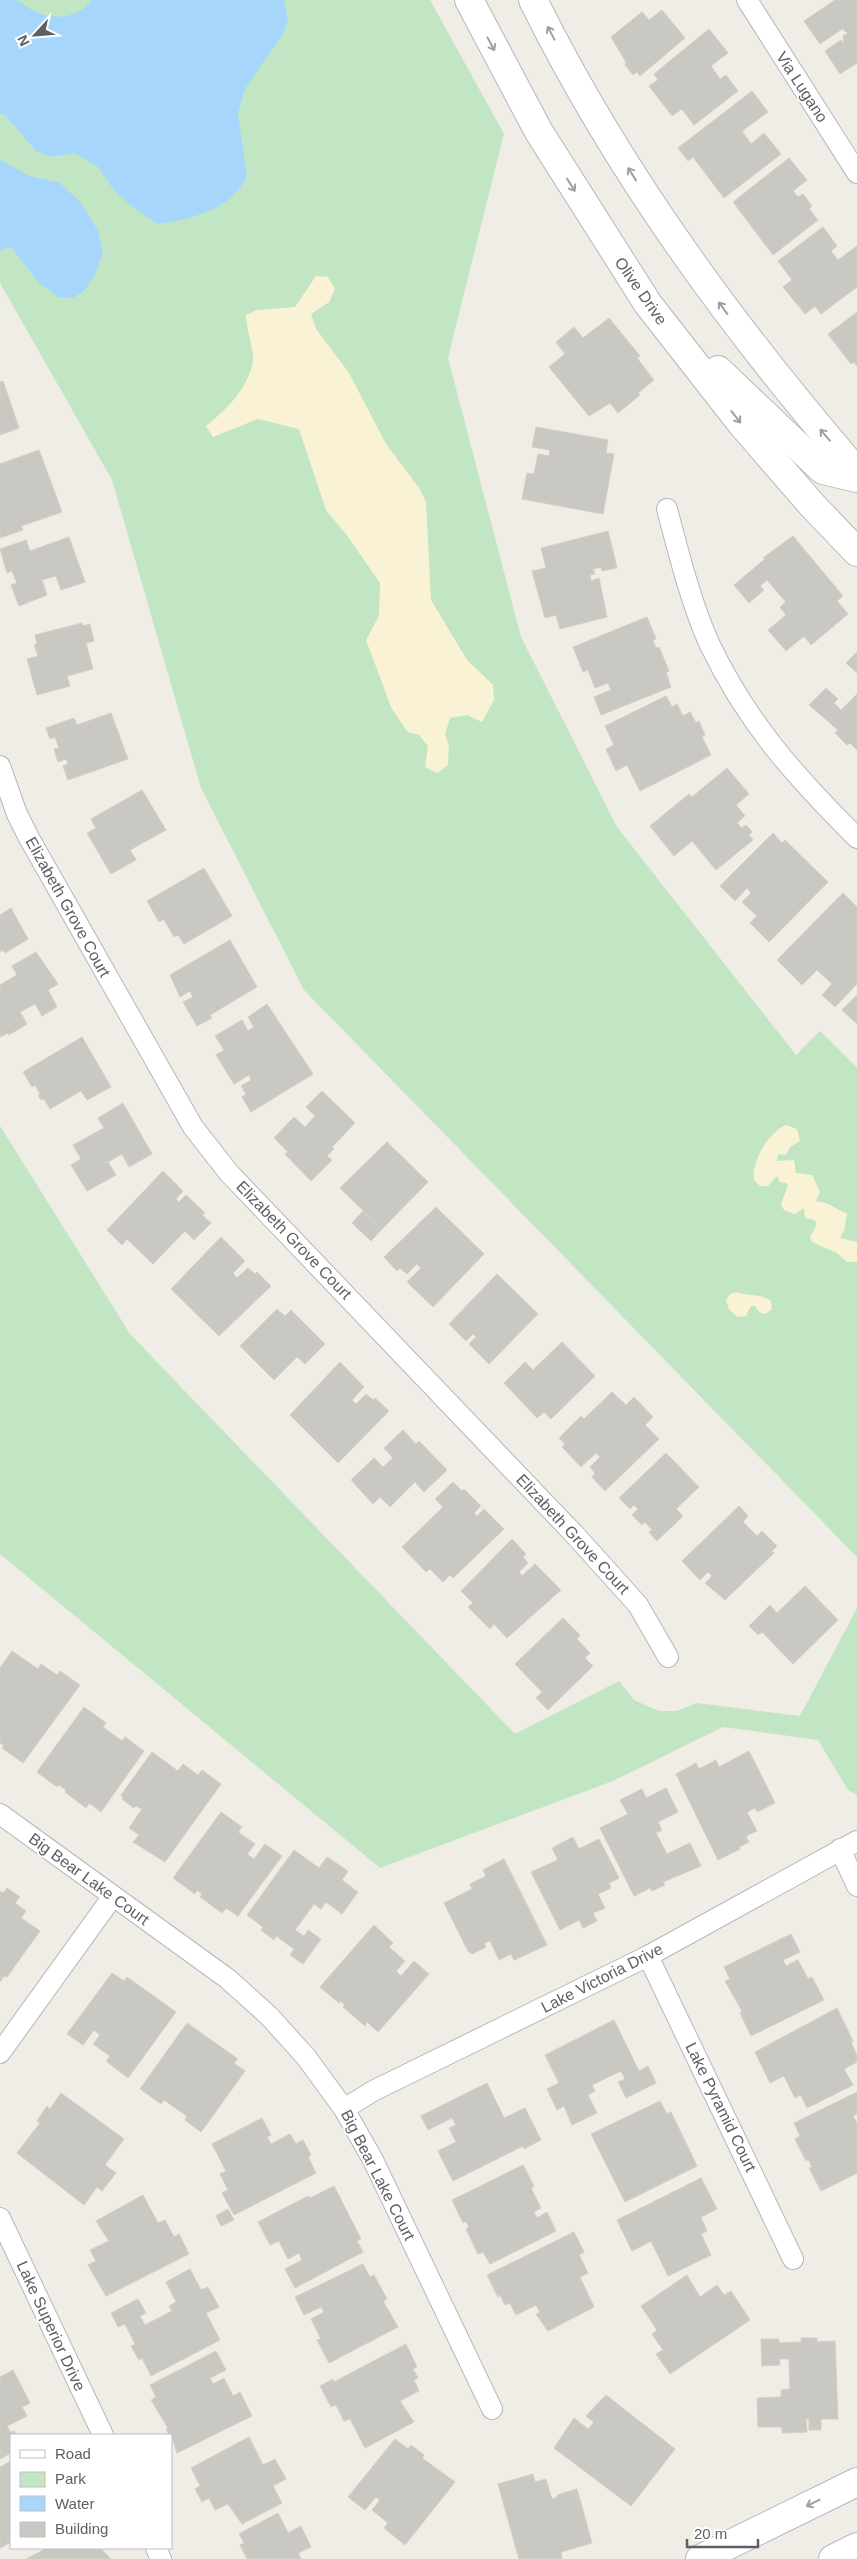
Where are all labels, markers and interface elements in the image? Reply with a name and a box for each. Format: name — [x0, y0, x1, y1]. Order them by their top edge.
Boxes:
north arrow — [10, 10, 60, 60]
one-way arrow — [546, 26, 555, 41]
text: N — [14, 33, 33, 49]
one-way arrow — [486, 36, 496, 51]
street label: Via Lugano — [773, 49, 831, 126]
one-way arrow — [626, 167, 636, 181]
one-way arrow — [567, 177, 577, 191]
street label: Olive Drive — [612, 254, 670, 328]
one-way arrow — [718, 301, 728, 315]
one-way arrow — [731, 410, 742, 423]
one-way arrow — [819, 428, 831, 441]
street label: Elizabeth Grove Court — [22, 834, 114, 980]
street label: Elizabeth Grove Court — [233, 1177, 355, 1303]
street label: Elizabeth Grove Court — [513, 1471, 633, 1598]
street label: Big Bear Lake Court — [26, 1830, 153, 1929]
street label: Lake Victoria Drive — [538, 1940, 666, 2016]
street label: Lake Pyramid Court — [682, 2040, 760, 2175]
street label: Big Bear Lake Court — [338, 2107, 419, 2244]
street label: Lake Superior Drive — [13, 2258, 89, 2394]
legend — [10, 2434, 172, 2549]
text: Road — [55, 2445, 91, 2462]
text: Park — [55, 2470, 86, 2487]
text: Water — [55, 2495, 94, 2512]
one-way arrow — [806, 2499, 821, 2509]
scale bar — [687, 2516, 758, 2548]
text: Building — [55, 2520, 108, 2537]
text: 20 m — [694, 2525, 727, 2542]

